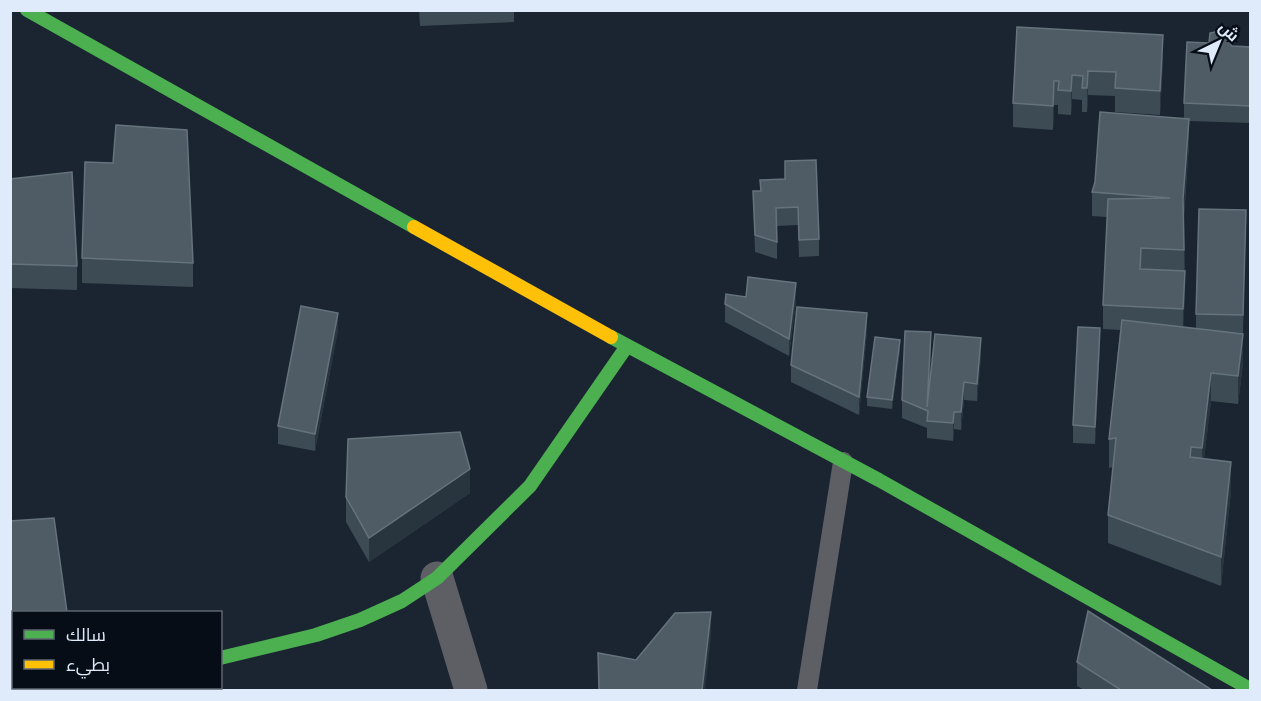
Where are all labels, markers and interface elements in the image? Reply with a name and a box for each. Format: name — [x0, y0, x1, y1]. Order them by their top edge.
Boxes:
north arrow — [1189, 12, 1249, 72]
text: ش — [1214, 17, 1243, 46]
legend — [12, 611, 222, 689]
text: سالك — [66, 624, 106, 646]
text: بطيء — [66, 654, 110, 679]

